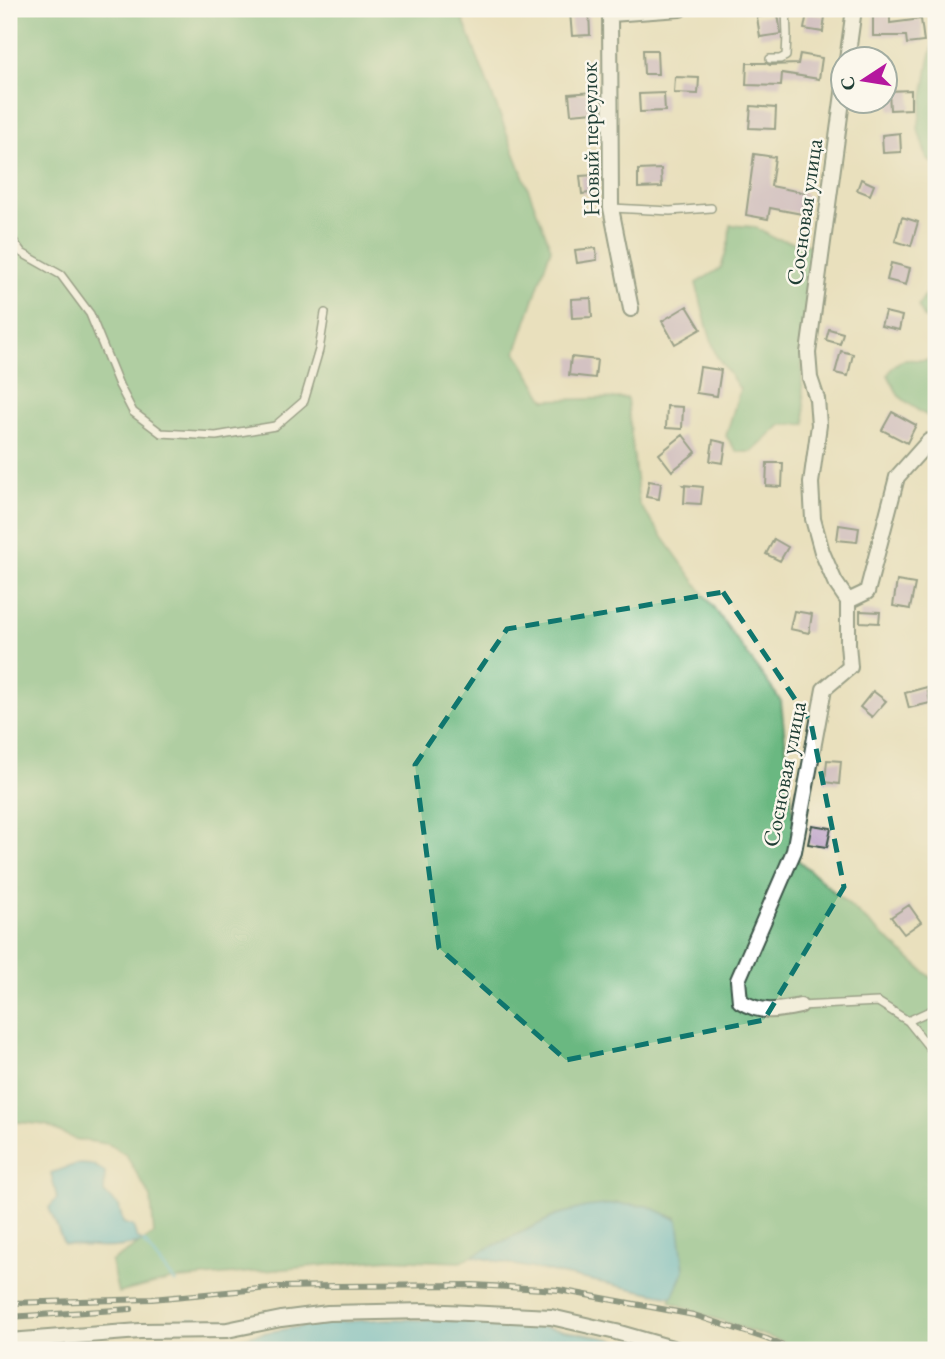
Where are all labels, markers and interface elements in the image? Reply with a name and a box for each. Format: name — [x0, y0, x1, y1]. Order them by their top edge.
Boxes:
north arrow — [830, 46, 900, 116]
street label: Новый переулок — [574, 61, 606, 217]
text: С — [834, 74, 861, 93]
street label: Сосновая улица — [779, 136, 829, 287]
street label: Сосновая улица — [755, 698, 813, 849]

